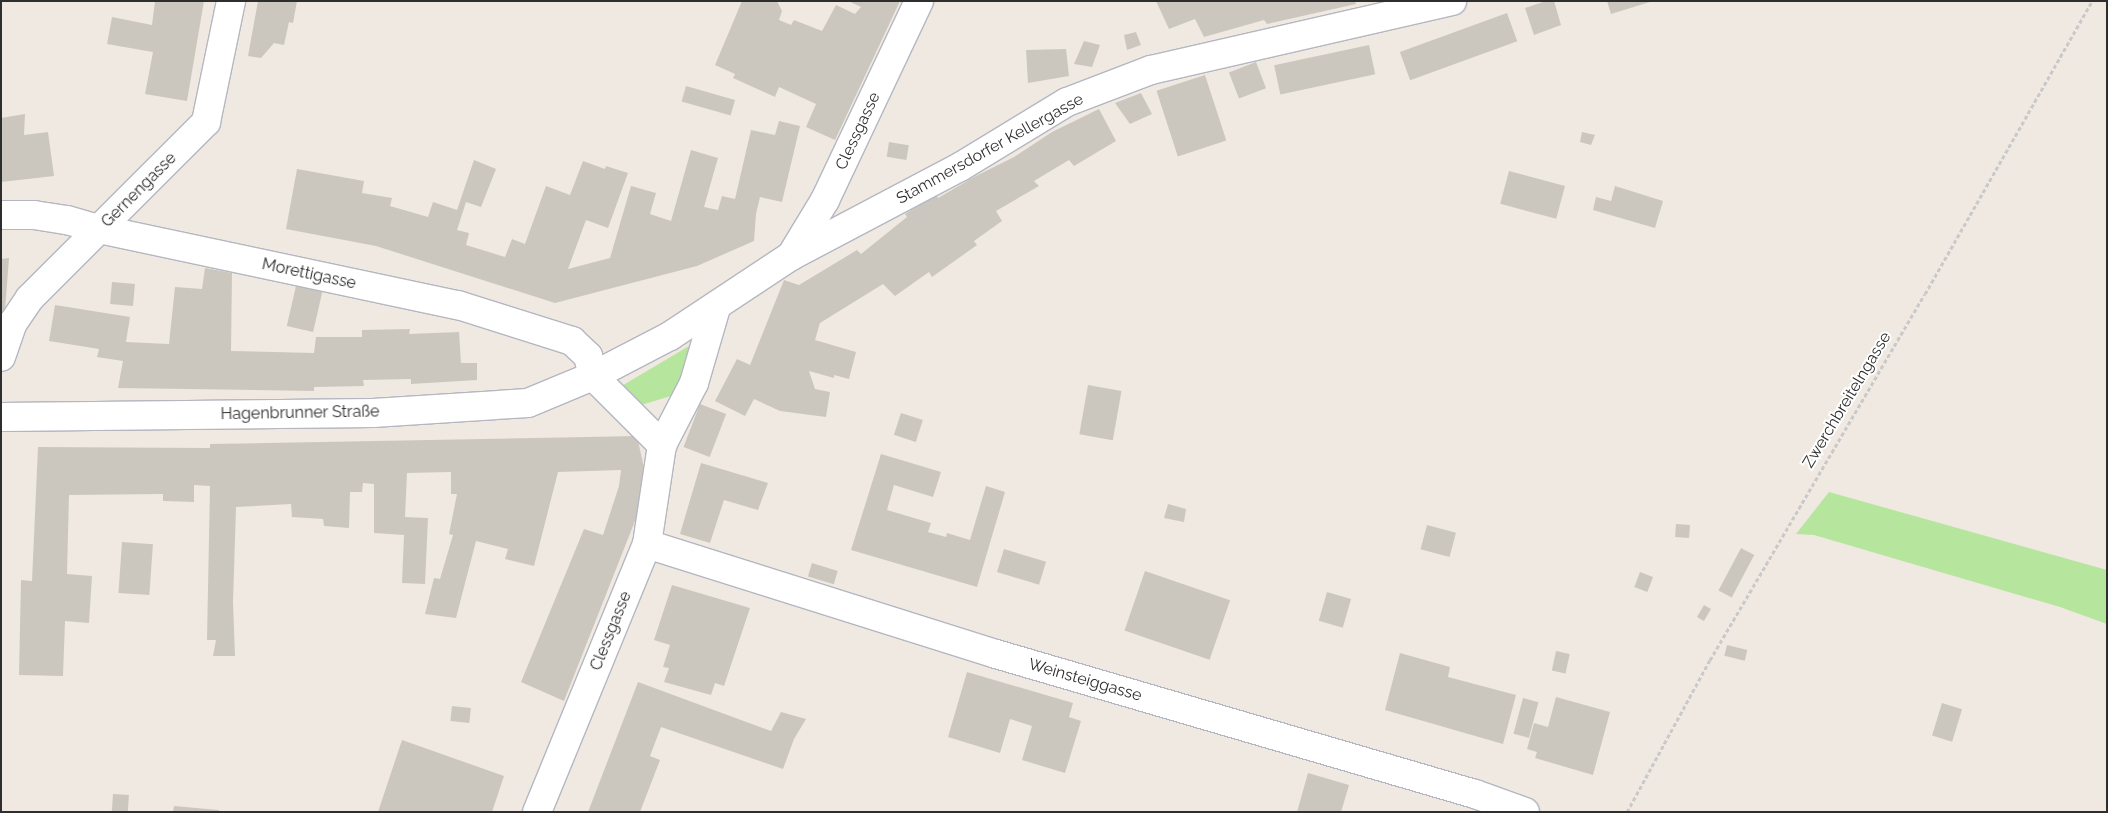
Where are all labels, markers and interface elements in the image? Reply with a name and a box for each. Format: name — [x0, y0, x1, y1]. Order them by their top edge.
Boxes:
street label: Clessgasse — [832, 89, 884, 173]
street label: Stammersdorfer Kellergasse — [893, 89, 1087, 209]
street label: Gernengasse — [98, 149, 180, 231]
street label: Morettigasse — [260, 255, 358, 293]
street label: Zwerchbreitelngasse — [1799, 329, 1895, 471]
street label: Hagenbrunner Straße — [220, 402, 380, 424]
street label: Clessgasse — [586, 589, 636, 673]
street label: Weinsteiggasse — [1026, 655, 1144, 705]

